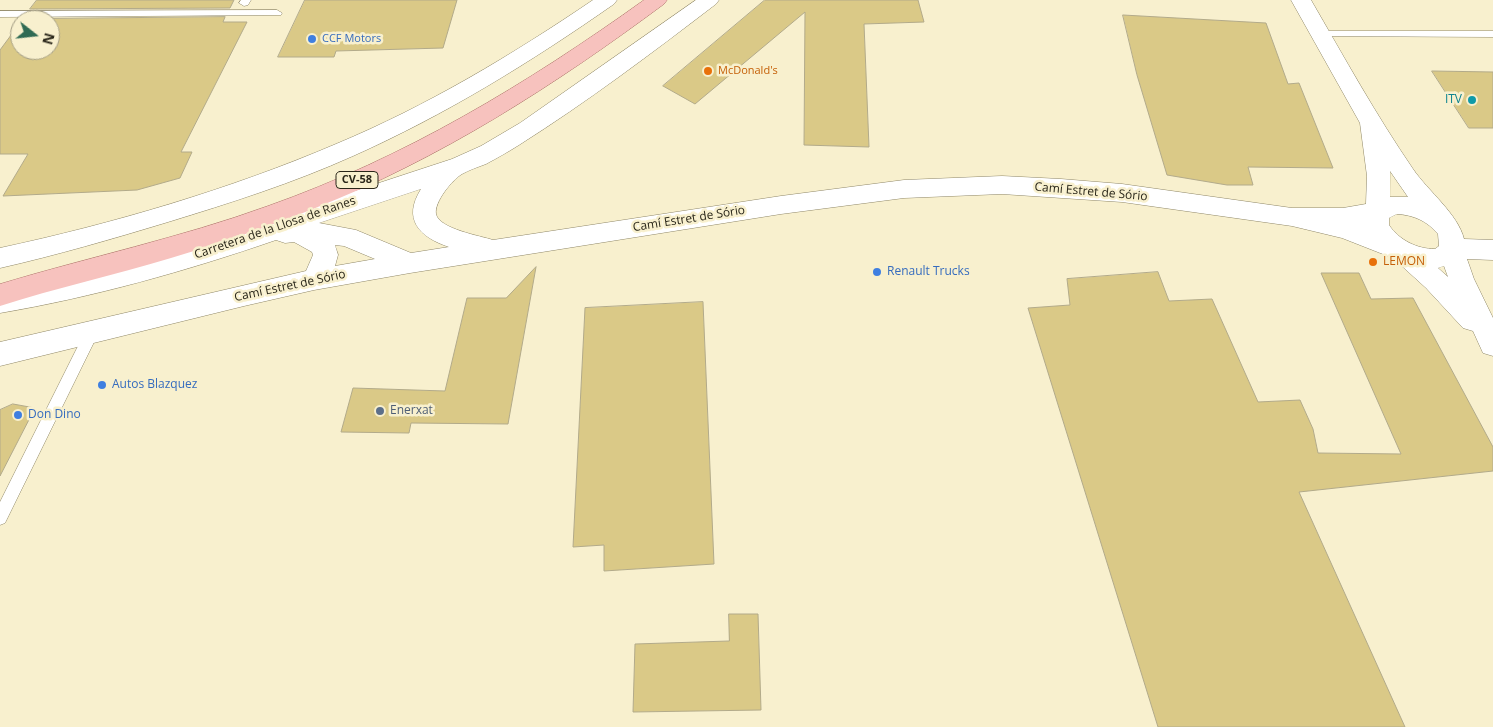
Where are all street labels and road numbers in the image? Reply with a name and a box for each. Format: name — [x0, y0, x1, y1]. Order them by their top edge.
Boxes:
road number: CV-58 — [336, 172, 378, 188]
street label: Camí Estret de Sório — [1034, 180, 1148, 204]
street label: Carretera de la Llosa de Ranes — [192, 194, 358, 262]
street label: Camí Estret de Sório — [632, 203, 746, 235]
street label: Camí Estret de Sório — [233, 267, 347, 305]

